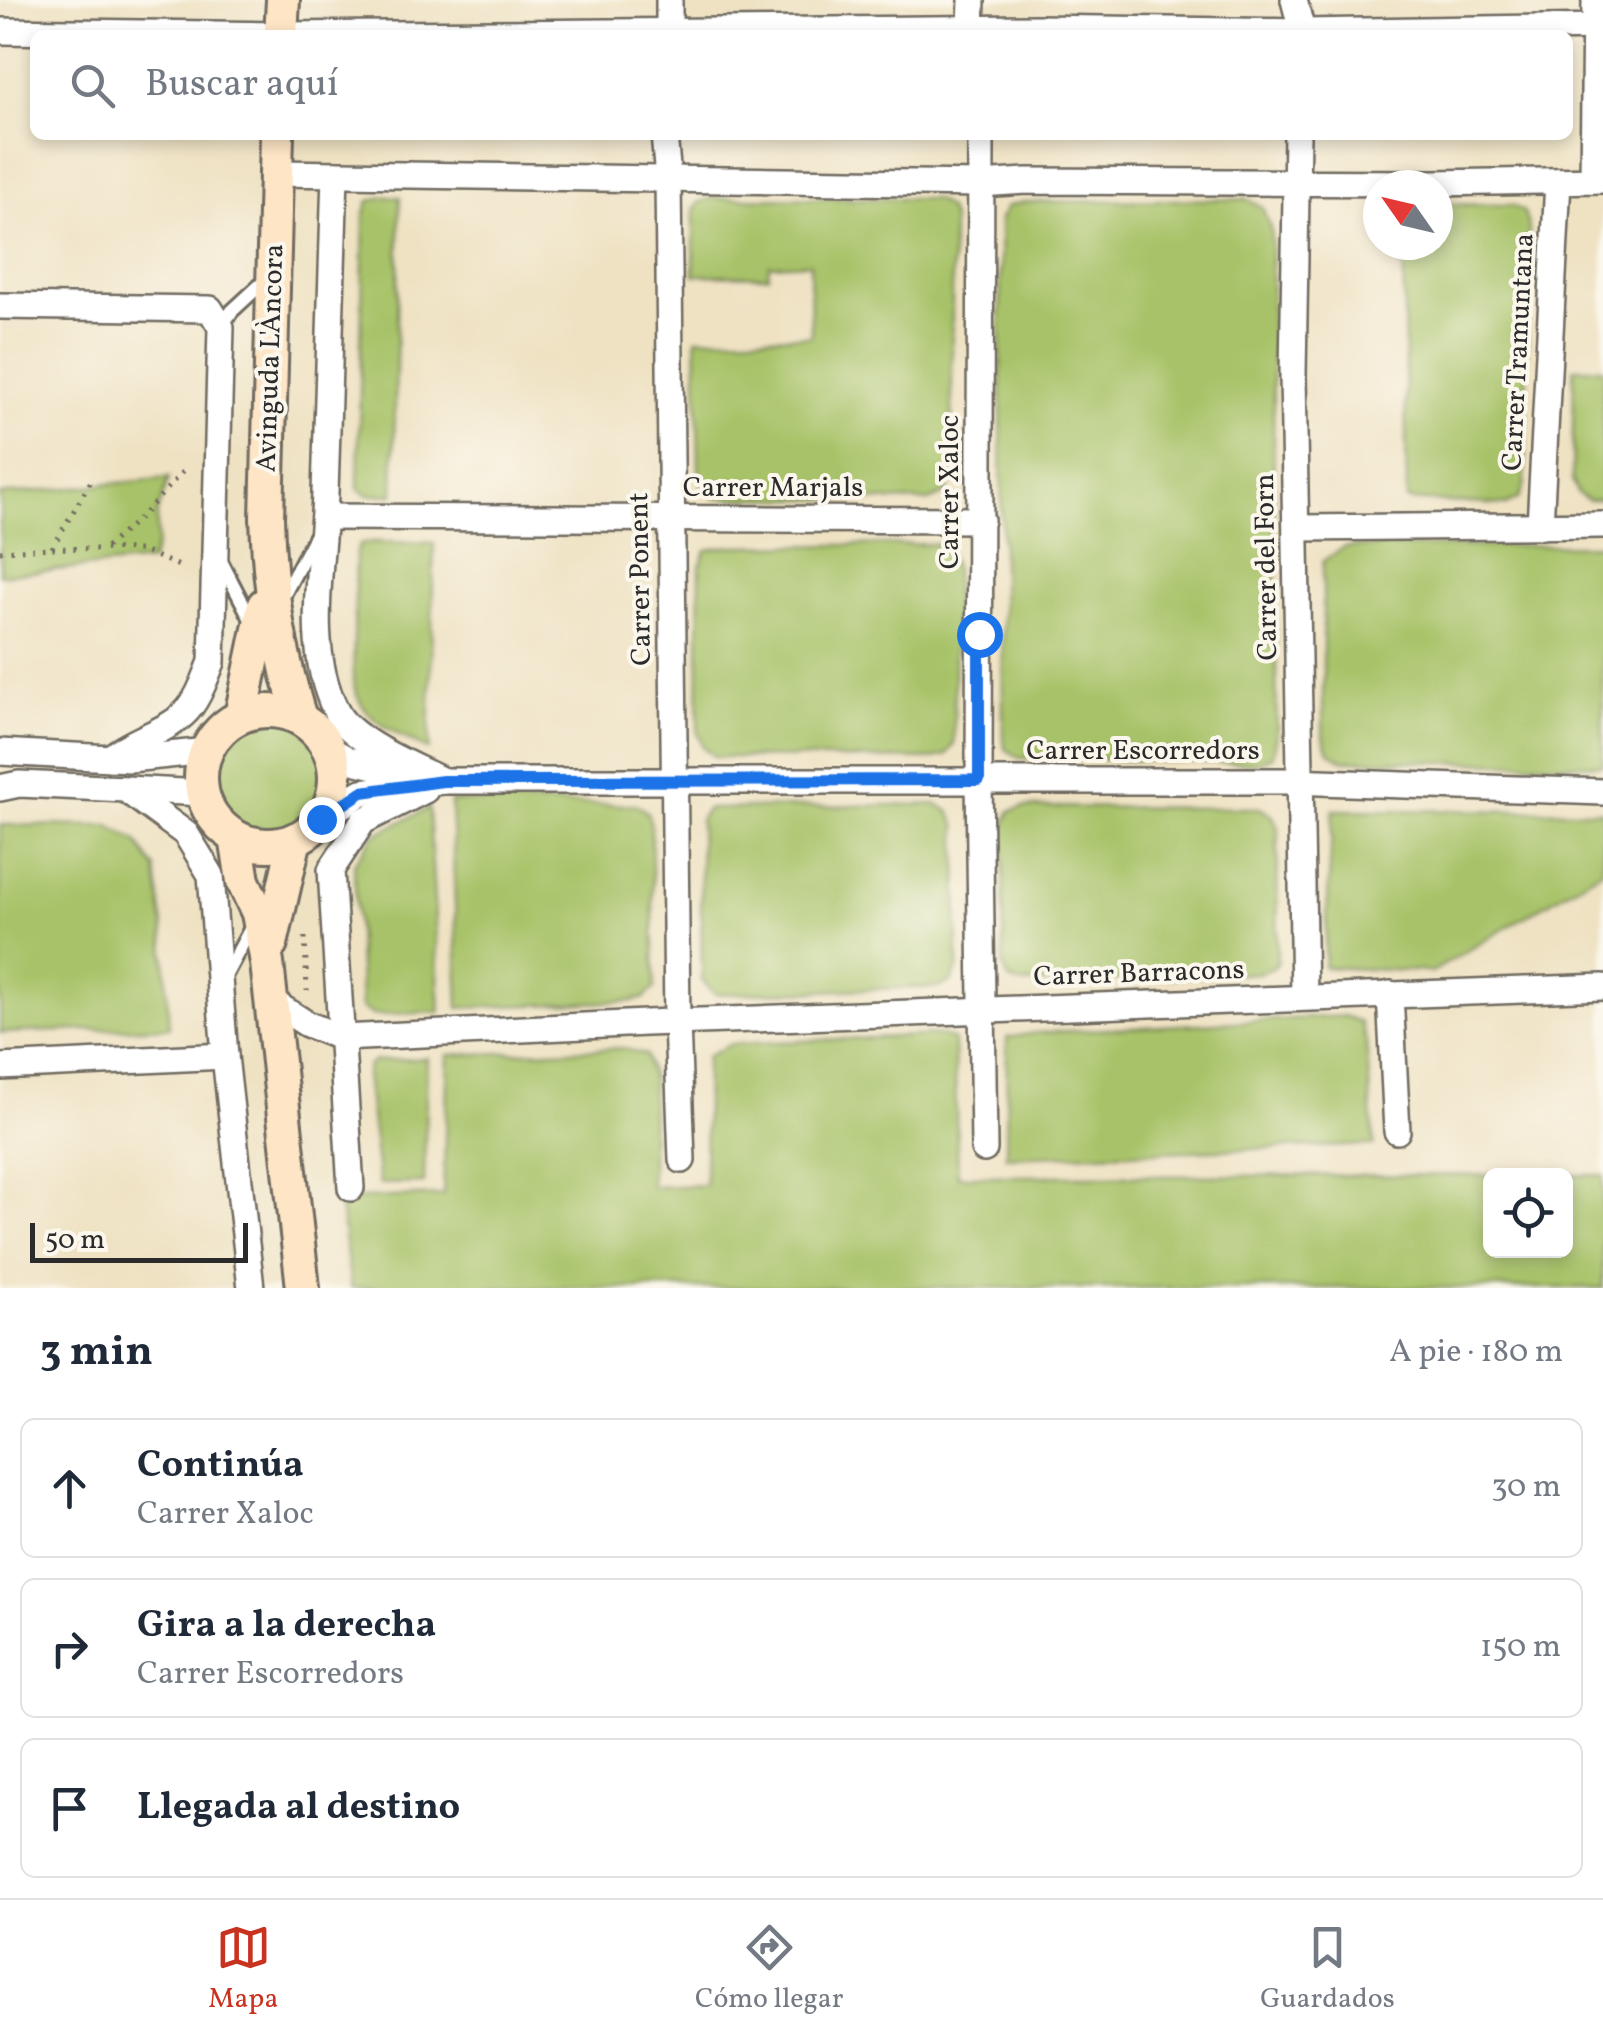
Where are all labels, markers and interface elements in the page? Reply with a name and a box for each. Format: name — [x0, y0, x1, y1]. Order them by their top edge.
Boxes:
search box — [30, 30, 1573, 140]
icon: search — [65, 58, 120, 113]
text: Buscar aquí — [145, 59, 338, 112]
north arrow — [1363, 170, 1453, 260]
street label: Carrer Tramuntana — [1493, 232, 1545, 472]
street label: Avinguda L'Àncora — [248, 243, 294, 473]
street label: Carrer Xaloc — [931, 415, 970, 569]
street label: Carrer Marjals — [683, 469, 863, 508]
street label: Carrer del Forn — [1246, 473, 1288, 661]
street label: Carrer Ponent — [620, 492, 662, 666]
route start — [957, 612, 1003, 658]
street label: Carrer Escorredors — [1026, 732, 1260, 771]
route end — [299, 797, 345, 843]
street label: Carrer Barracons — [1033, 951, 1245, 997]
map controls — [1483, 1168, 1573, 1258]
button: locate — [1483, 1168, 1573, 1258]
scale bar — [30, 1218, 248, 1262]
text: 50 m — [45, 1221, 105, 1260]
text: 3 min — [40, 1324, 153, 1383]
text: A pie · 180 m — [1389, 1331, 1563, 1375]
text: Continúa — [137, 1440, 304, 1493]
icon: ahead — [42, 1461, 97, 1516]
text: 30 m — [1491, 1466, 1561, 1510]
text: Carrer Xaloc — [137, 1493, 314, 1537]
text: Gira a la derecha — [137, 1600, 436, 1653]
icon: right — [42, 1621, 97, 1676]
text: 150 m — [1480, 1626, 1561, 1670]
text: Carrer Escorredors — [137, 1653, 404, 1697]
icon: arrive — [42, 1781, 97, 1836]
text: Llegada al destino — [137, 1782, 460, 1835]
tab: Mapa — [208, 1920, 278, 2019]
tab: Cómo llegar — [695, 1920, 844, 2019]
tab: Guardados — [1260, 1920, 1395, 2019]

